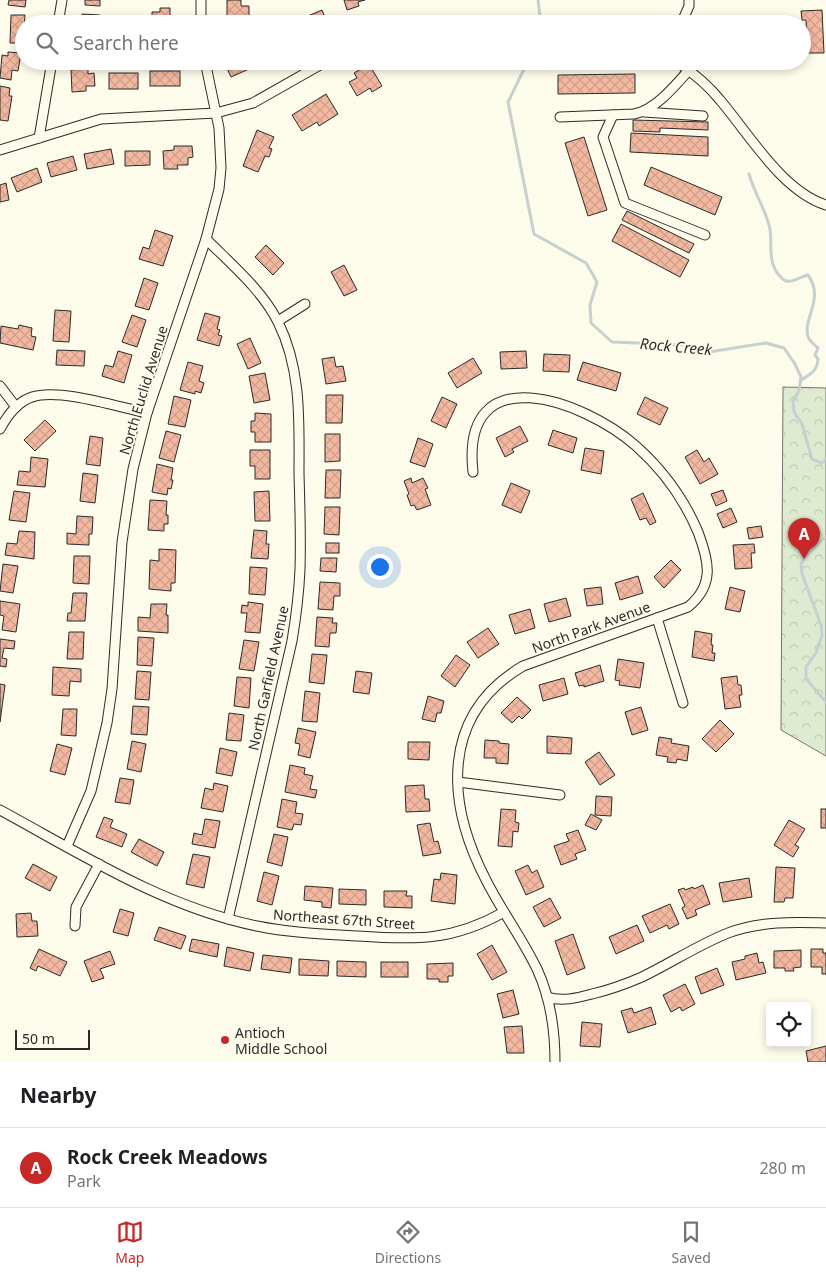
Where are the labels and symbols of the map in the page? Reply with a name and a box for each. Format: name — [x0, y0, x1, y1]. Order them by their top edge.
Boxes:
street label: North Euclid Avenue — [114, 323, 172, 457]
water label: Rock Creek — [639, 333, 713, 359]
pin: A — [788, 518, 820, 559]
your location — [367, 554, 393, 580]
street label: North Park Avenue — [529, 597, 653, 657]
street label: North Garfield Avenue — [243, 604, 293, 752]
street label: Northeast 67th Street — [272, 905, 416, 933]
place label: Antioch Middle School — [235, 1023, 327, 1058]
scale bar — [15, 1027, 90, 1050]
marker: Antioch Middle School — [219, 1034, 231, 1046]

